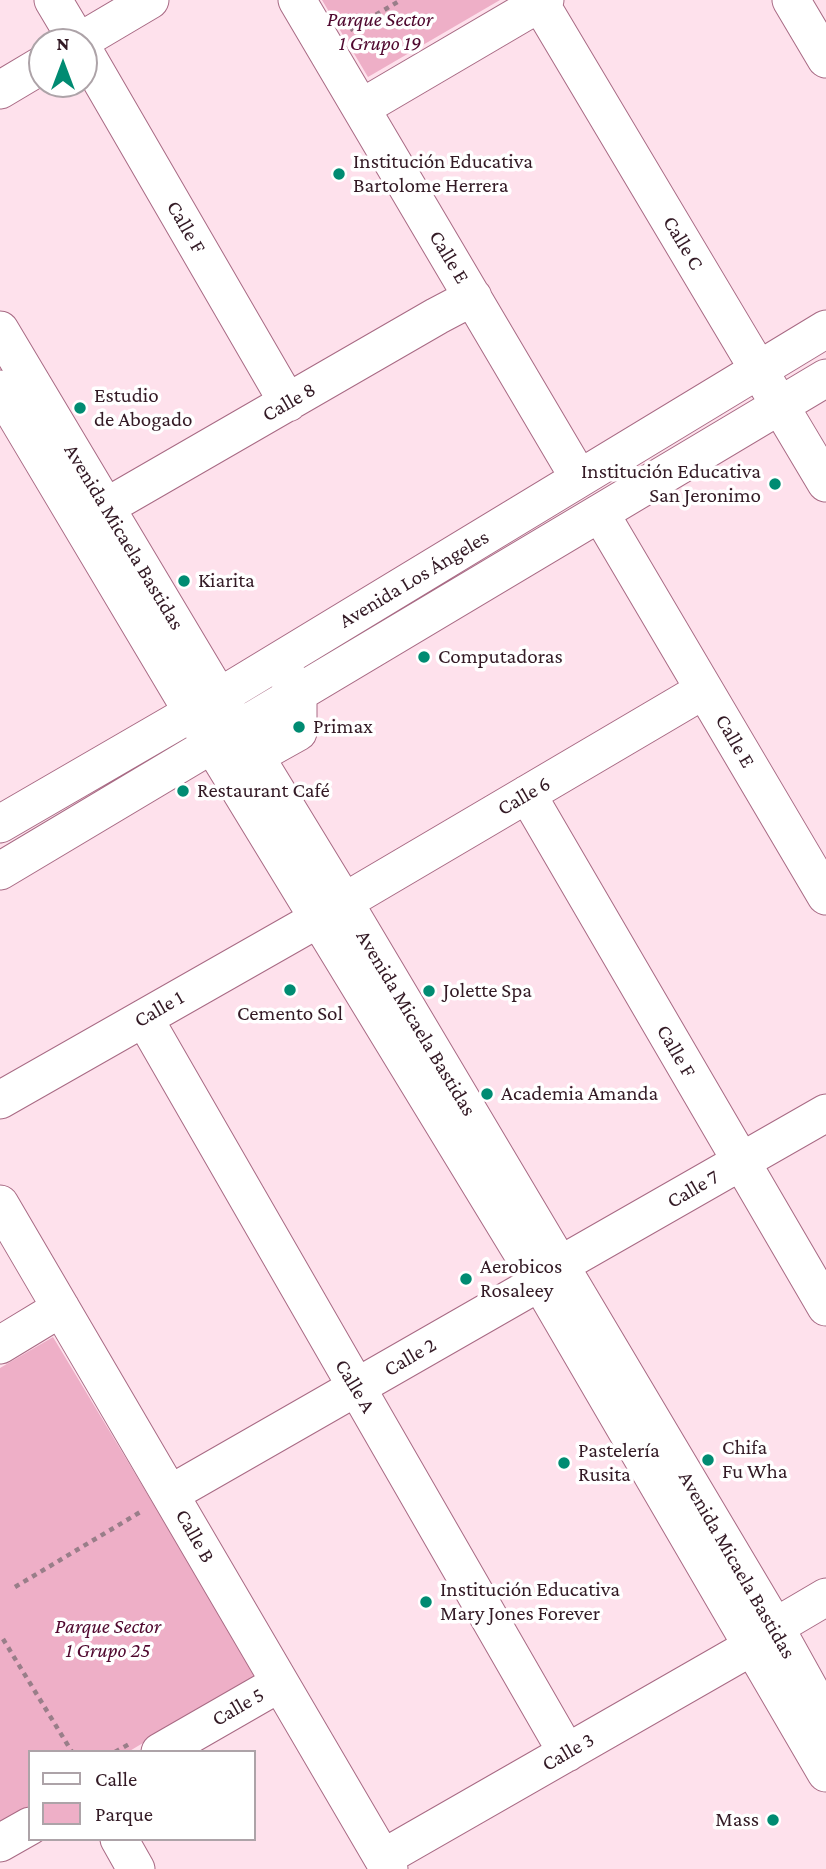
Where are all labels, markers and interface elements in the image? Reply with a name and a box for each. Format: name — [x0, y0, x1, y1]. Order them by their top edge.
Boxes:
park label: Parque Sector 1 Grupo 19 — [327, 7, 433, 57]
north arrow — [28, 28, 98, 98]
text: N — [57, 33, 69, 54]
place label: Institución Educativa Bartolome Herrera — [353, 149, 533, 199]
marker: Institución Educativa Bartolome Herrera — [331, 166, 347, 182]
street label: Calle F — [161, 196, 211, 258]
street label: Calle C — [657, 211, 709, 275]
street label: Calle E — [423, 226, 475, 288]
street label: Calle 8 — [258, 377, 320, 427]
place label: Estudio de Abogado — [94, 383, 192, 433]
marker: Estudio de Abogado — [72, 400, 88, 416]
street label: Avenida Micaela Bastidas — [59, 439, 189, 635]
place label: Institución Educativa San Jeronimo — [581, 459, 761, 509]
marker: Institución Educativa San Jeronimo — [767, 476, 783, 492]
street label: Avenida Los Ángeles — [335, 524, 493, 634]
place label: Kiarita — [198, 568, 255, 594]
marker: Kiarita — [176, 573, 192, 589]
place label: Computadoras — [438, 644, 563, 670]
marker: Computadoras — [416, 649, 432, 665]
street label: Calle E — [710, 710, 760, 772]
place label: Primax — [313, 714, 373, 740]
marker: Primax — [291, 719, 307, 735]
street label: Calle 6 — [493, 771, 555, 821]
place label: Restaurant Café — [197, 778, 330, 804]
marker: Restaurant Café — [175, 783, 191, 799]
street label: Avenida Micaela Bastidas — [351, 925, 481, 1121]
place label: Jolette Spa — [443, 978, 532, 1004]
marker: Cemento Sol — [282, 982, 298, 998]
marker: Jolette Spa — [421, 983, 437, 999]
street label: Calle 1 — [130, 985, 188, 1033]
place label: Cemento Sol — [237, 1001, 343, 1027]
street label: Calle F — [651, 1020, 701, 1082]
place label: Academia Amanda — [501, 1081, 658, 1107]
marker: Academia Amanda — [479, 1086, 495, 1102]
street label: Calle 7 — [663, 1164, 723, 1214]
place label: Aerobicos Rosaleey — [480, 1254, 562, 1304]
marker: Aerobicos Rosaleey — [458, 1271, 474, 1287]
street label: Calle 2 — [379, 1332, 441, 1382]
street label: Calle A — [329, 1355, 381, 1417]
place label: Chifa Fu Wha — [722, 1435, 787, 1485]
place label: Pastelería Rusita — [578, 1438, 660, 1488]
marker: Chifa Fu Wha — [700, 1452, 716, 1468]
marker: Pastelería Rusita — [556, 1455, 572, 1471]
street label: Avenida Micaela Bastidas — [673, 1467, 801, 1663]
street label: Calle B — [170, 1505, 220, 1567]
place label: Institución Educativa Mary Jones Forever — [440, 1577, 620, 1627]
marker: Institución Educativa Mary Jones Forever — [418, 1594, 434, 1610]
park label: Parque Sector 1 Grupo 25 — [55, 1614, 161, 1664]
street label: Calle 5 — [207, 1682, 269, 1732]
street label: Calle 3 — [537, 1727, 599, 1777]
legend — [28, 1750, 256, 1841]
text: Calle — [95, 1767, 137, 1791]
text: Parque — [95, 1802, 153, 1826]
place label: Mass — [715, 1807, 759, 1833]
marker: Mass — [765, 1812, 781, 1828]

